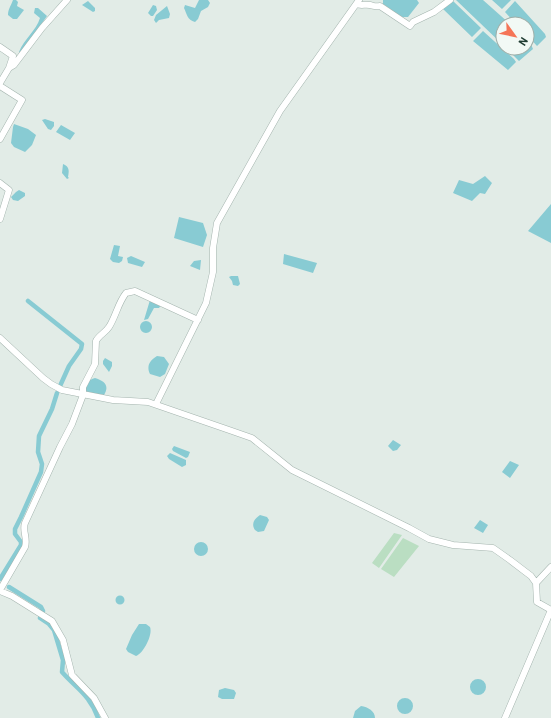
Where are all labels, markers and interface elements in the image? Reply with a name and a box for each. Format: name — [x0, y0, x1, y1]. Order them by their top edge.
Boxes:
north arrow — [495, 16, 535, 56]
text: N — [516, 35, 531, 48]

